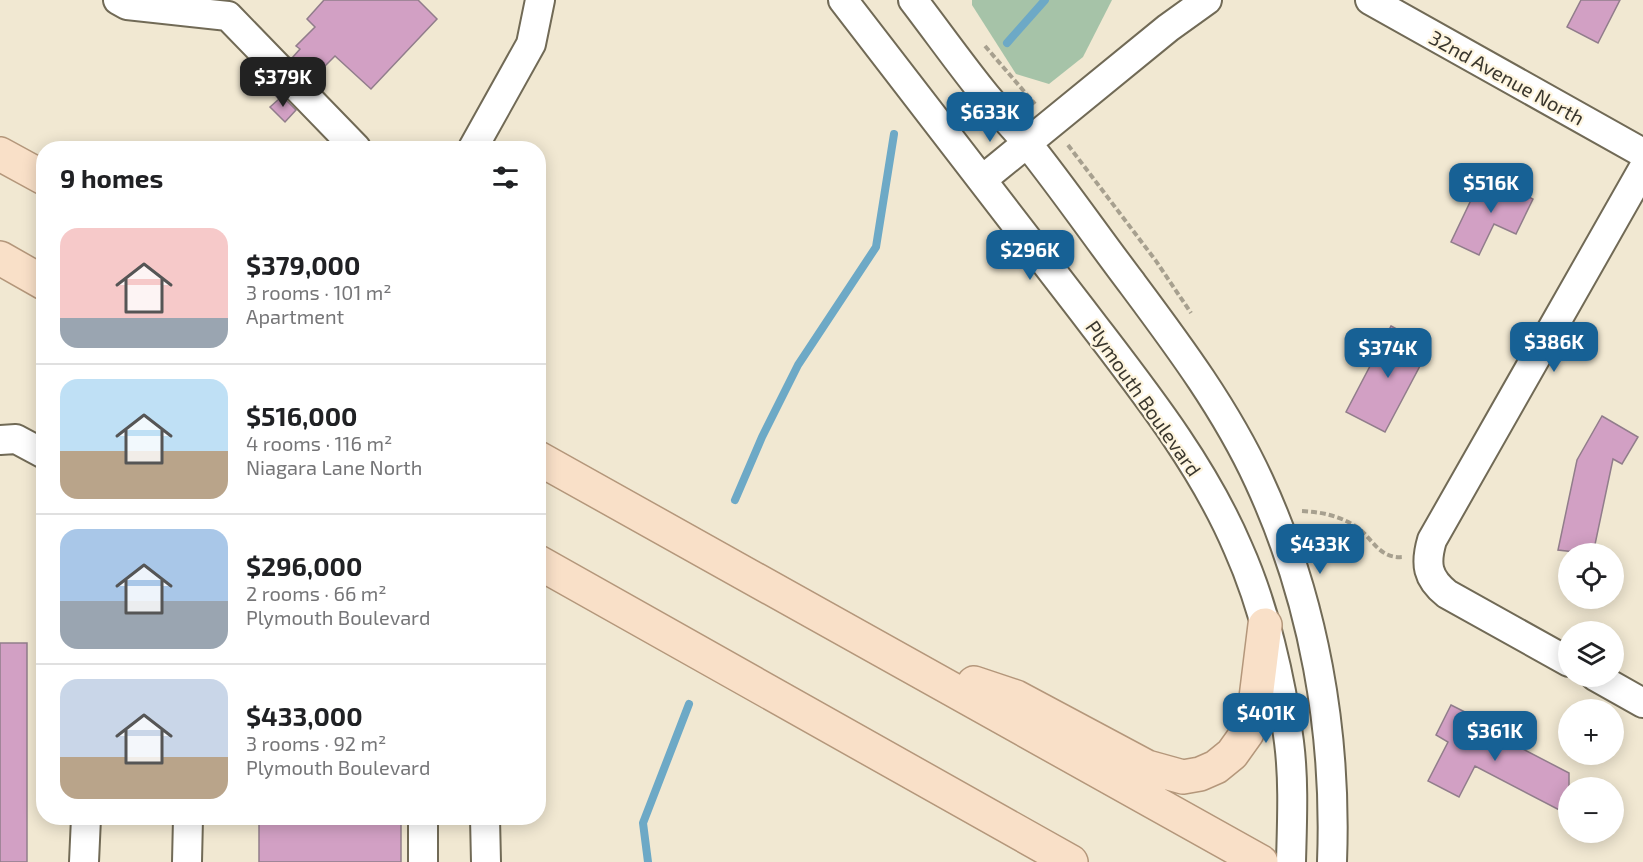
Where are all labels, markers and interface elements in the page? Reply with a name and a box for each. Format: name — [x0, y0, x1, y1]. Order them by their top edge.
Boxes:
street label: 32nd Avenue North — [1425, 24, 1589, 130]
pin: $379K — [241, 57, 325, 108]
text: $379K — [254, 64, 312, 88]
pin: $633K — [948, 92, 1032, 143]
text: $633K — [961, 99, 1019, 123]
icon: filters — [489, 161, 522, 194]
text: 9 homes — [60, 162, 163, 193]
pin: $516K — [1449, 163, 1533, 214]
text: $516K — [1463, 170, 1519, 194]
pin: $296K — [988, 230, 1072, 281]
text: $296K — [1000, 237, 1060, 261]
text: $379,000 — [246, 249, 360, 280]
icon: home — [108, 252, 180, 324]
text: 3 rooms · 101 m² — [246, 280, 392, 304]
text: Apartment — [246, 304, 344, 328]
street label: Plymouth Boulevard — [1081, 316, 1207, 480]
pin: $386K — [1512, 322, 1596, 373]
pin: $374K — [1346, 328, 1430, 379]
text: $386K — [1524, 329, 1584, 353]
text: $374K — [1359, 335, 1417, 359]
text: $516,000 — [246, 400, 358, 431]
icon: home — [108, 403, 180, 475]
text: 4 rooms · 116 m² — [246, 431, 392, 455]
text: Niagara Lane North — [246, 455, 422, 479]
pin: $433K — [1278, 524, 1362, 575]
text: $433K — [1290, 531, 1350, 555]
map controls — [1558, 543, 1624, 843]
button: locate — [1558, 543, 1624, 609]
text: $296,000 — [246, 550, 362, 581]
icon: home — [108, 553, 180, 625]
text: 2 rooms · 66 m² — [246, 581, 387, 605]
text: Plymouth Boulevard — [246, 605, 430, 629]
button: layers — [1558, 621, 1624, 687]
pin: $401K — [1224, 693, 1308, 744]
button: + — [1558, 699, 1624, 765]
text: $433,000 — [246, 700, 363, 731]
text: $401K — [1237, 700, 1295, 724]
icon: home — [108, 703, 180, 775]
pin: $361K — [1453, 711, 1537, 762]
text: $361K — [1467, 718, 1523, 742]
text: 3 rooms · 92 m² — [246, 731, 386, 755]
text: Plymouth Boulevard — [246, 755, 430, 779]
button: − — [1558, 777, 1624, 843]

